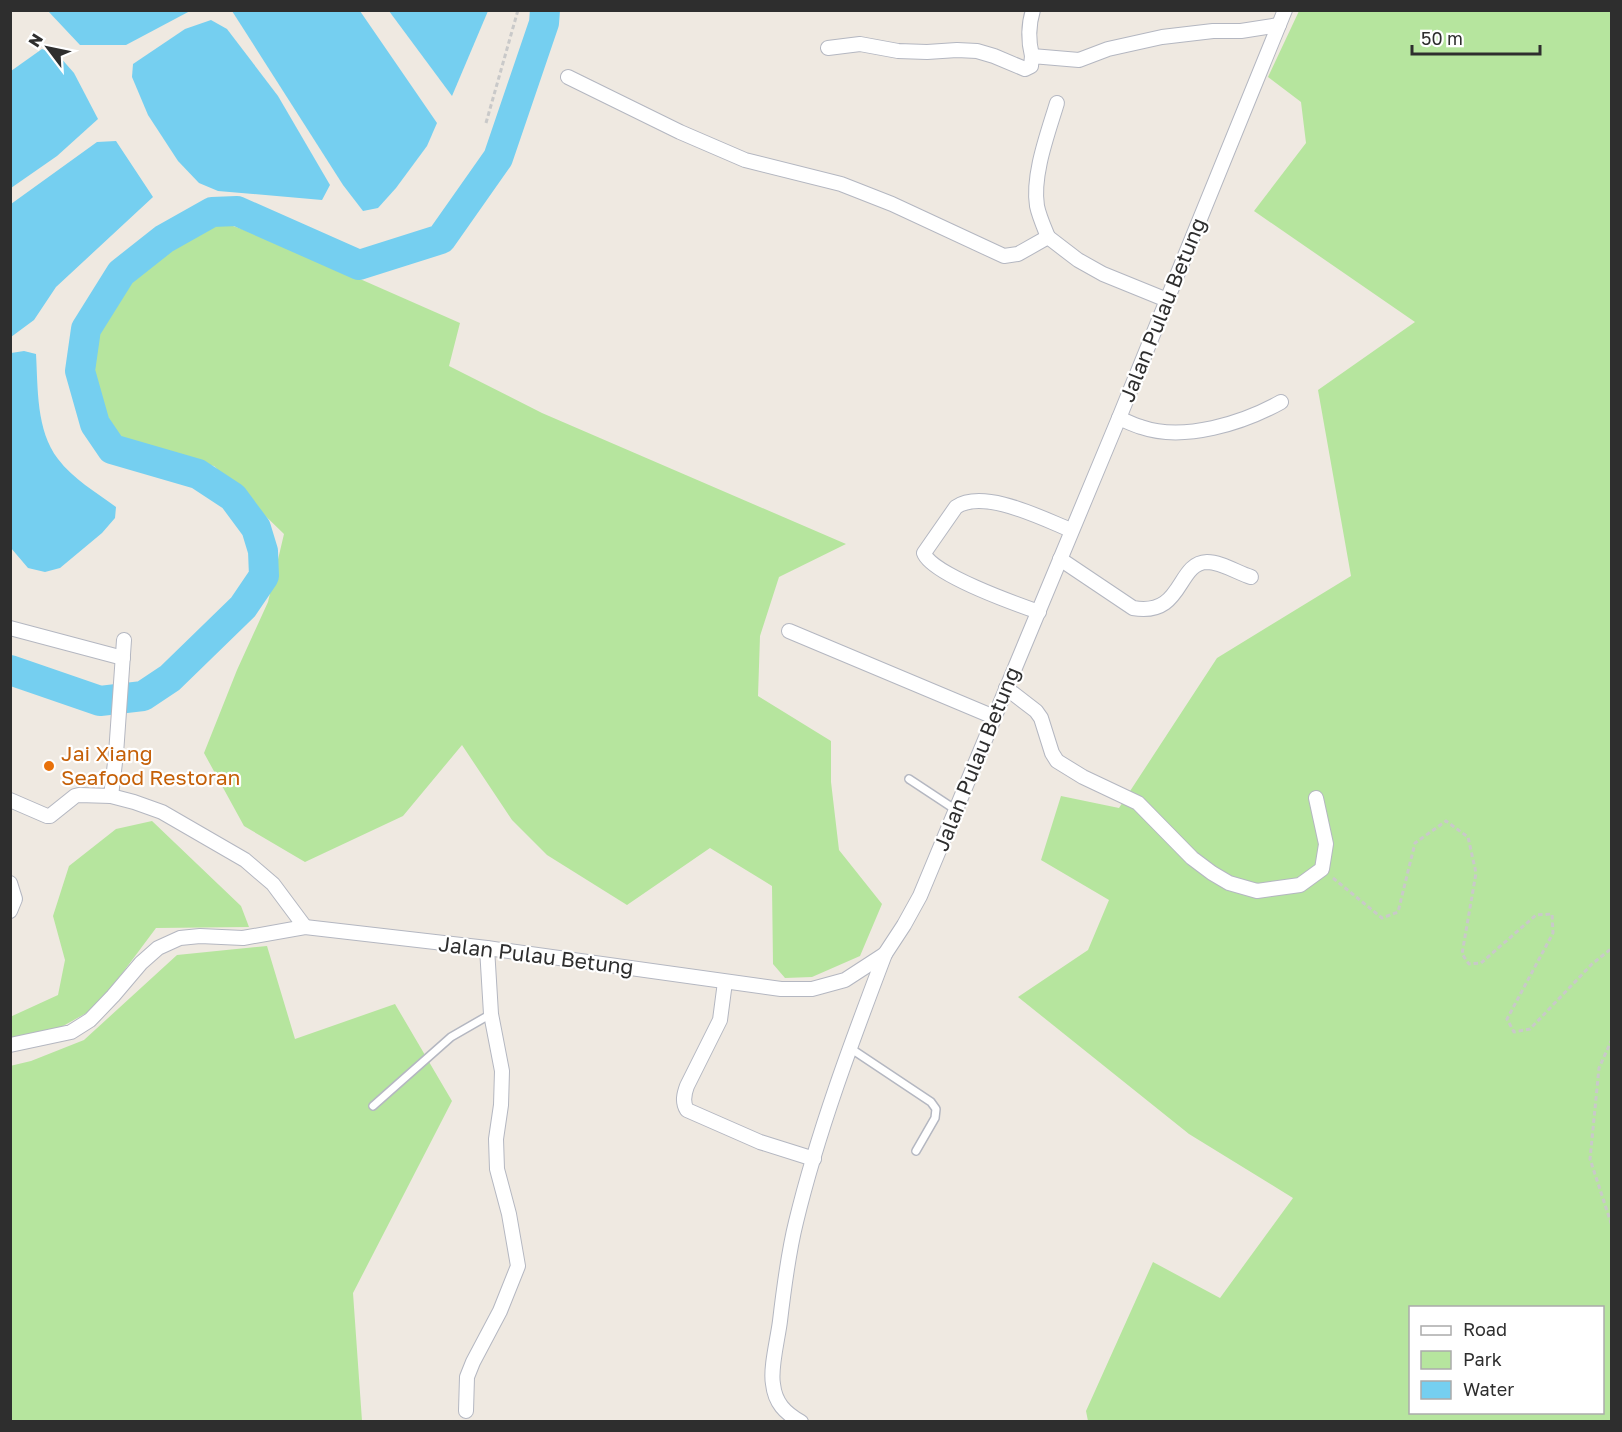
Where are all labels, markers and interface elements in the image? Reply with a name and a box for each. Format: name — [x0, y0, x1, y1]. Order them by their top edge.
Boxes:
north arrow — [18, 18, 78, 78]
scale bar — [1412, 18, 1540, 56]
text: 50 m — [1421, 27, 1463, 49]
text: N — [24, 30, 47, 51]
street label: Jalan Pulau Betung — [1113, 214, 1211, 406]
street label: Jalan Pulau Betung — [927, 663, 1025, 855]
place label: Jai Xiang Seafood Restoran — [61, 740, 240, 790]
marker: Jai Xiang Seafood Restoran — [42, 759, 56, 773]
street label: Jalan Pulau Betung — [437, 930, 635, 980]
legend — [1409, 1306, 1604, 1414]
text: Road — [1463, 1318, 1507, 1340]
text: Park — [1463, 1348, 1502, 1370]
text: Water — [1463, 1378, 1514, 1400]

